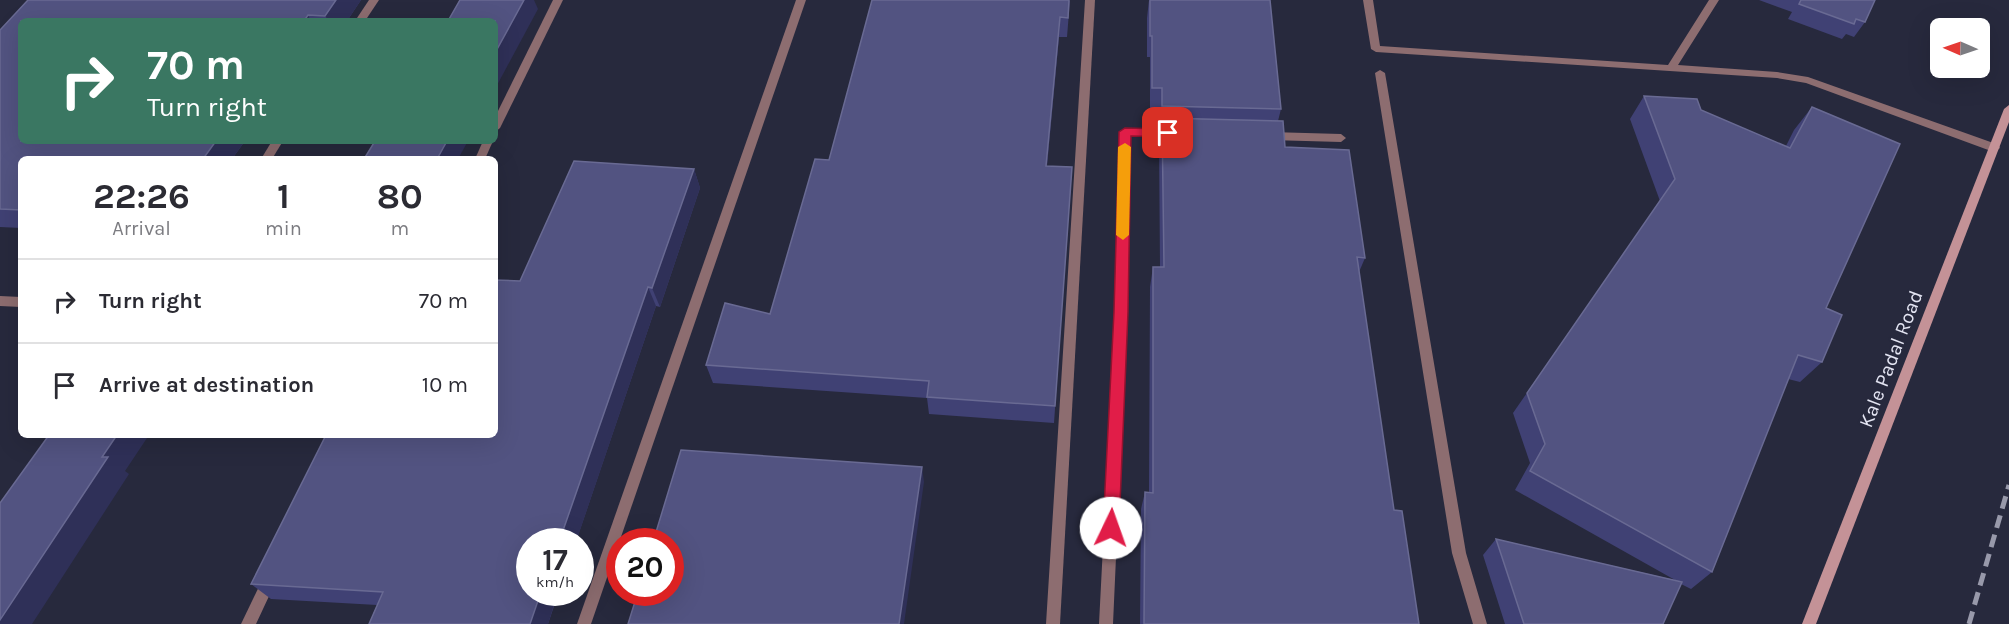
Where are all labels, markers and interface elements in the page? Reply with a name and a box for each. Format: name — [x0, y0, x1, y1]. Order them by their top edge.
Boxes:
north arrow — [1930, 18, 1990, 78]
map controls — [1930, 18, 1990, 78]
text: 70 m — [147, 40, 245, 90]
icon: right — [48, 42, 126, 120]
text: Turn right — [147, 91, 267, 123]
pin — [1142, 107, 1193, 158]
icon: arrive — [1151, 116, 1184, 149]
text: 22:26 — [93, 175, 190, 217]
text: 1 — [277, 175, 290, 217]
text: 80 — [377, 175, 423, 217]
text: Arrival — [112, 217, 171, 240]
text: min — [265, 217, 302, 240]
text: m — [391, 217, 409, 240]
icon: right — [48, 285, 81, 318]
street label: Kale Padal Road — [1854, 287, 1928, 431]
text: Turn right — [99, 288, 202, 314]
text: 70 m — [419, 288, 468, 314]
icon: arrive — [48, 369, 81, 402]
text: Arrive at destination — [99, 372, 314, 398]
text: 10 m — [422, 372, 468, 398]
position arrow — [1079, 496, 1143, 560]
speed limit sign: 20 — [606, 528, 684, 606]
text: 17 — [542, 542, 568, 578]
text: km/h — [536, 573, 574, 591]

